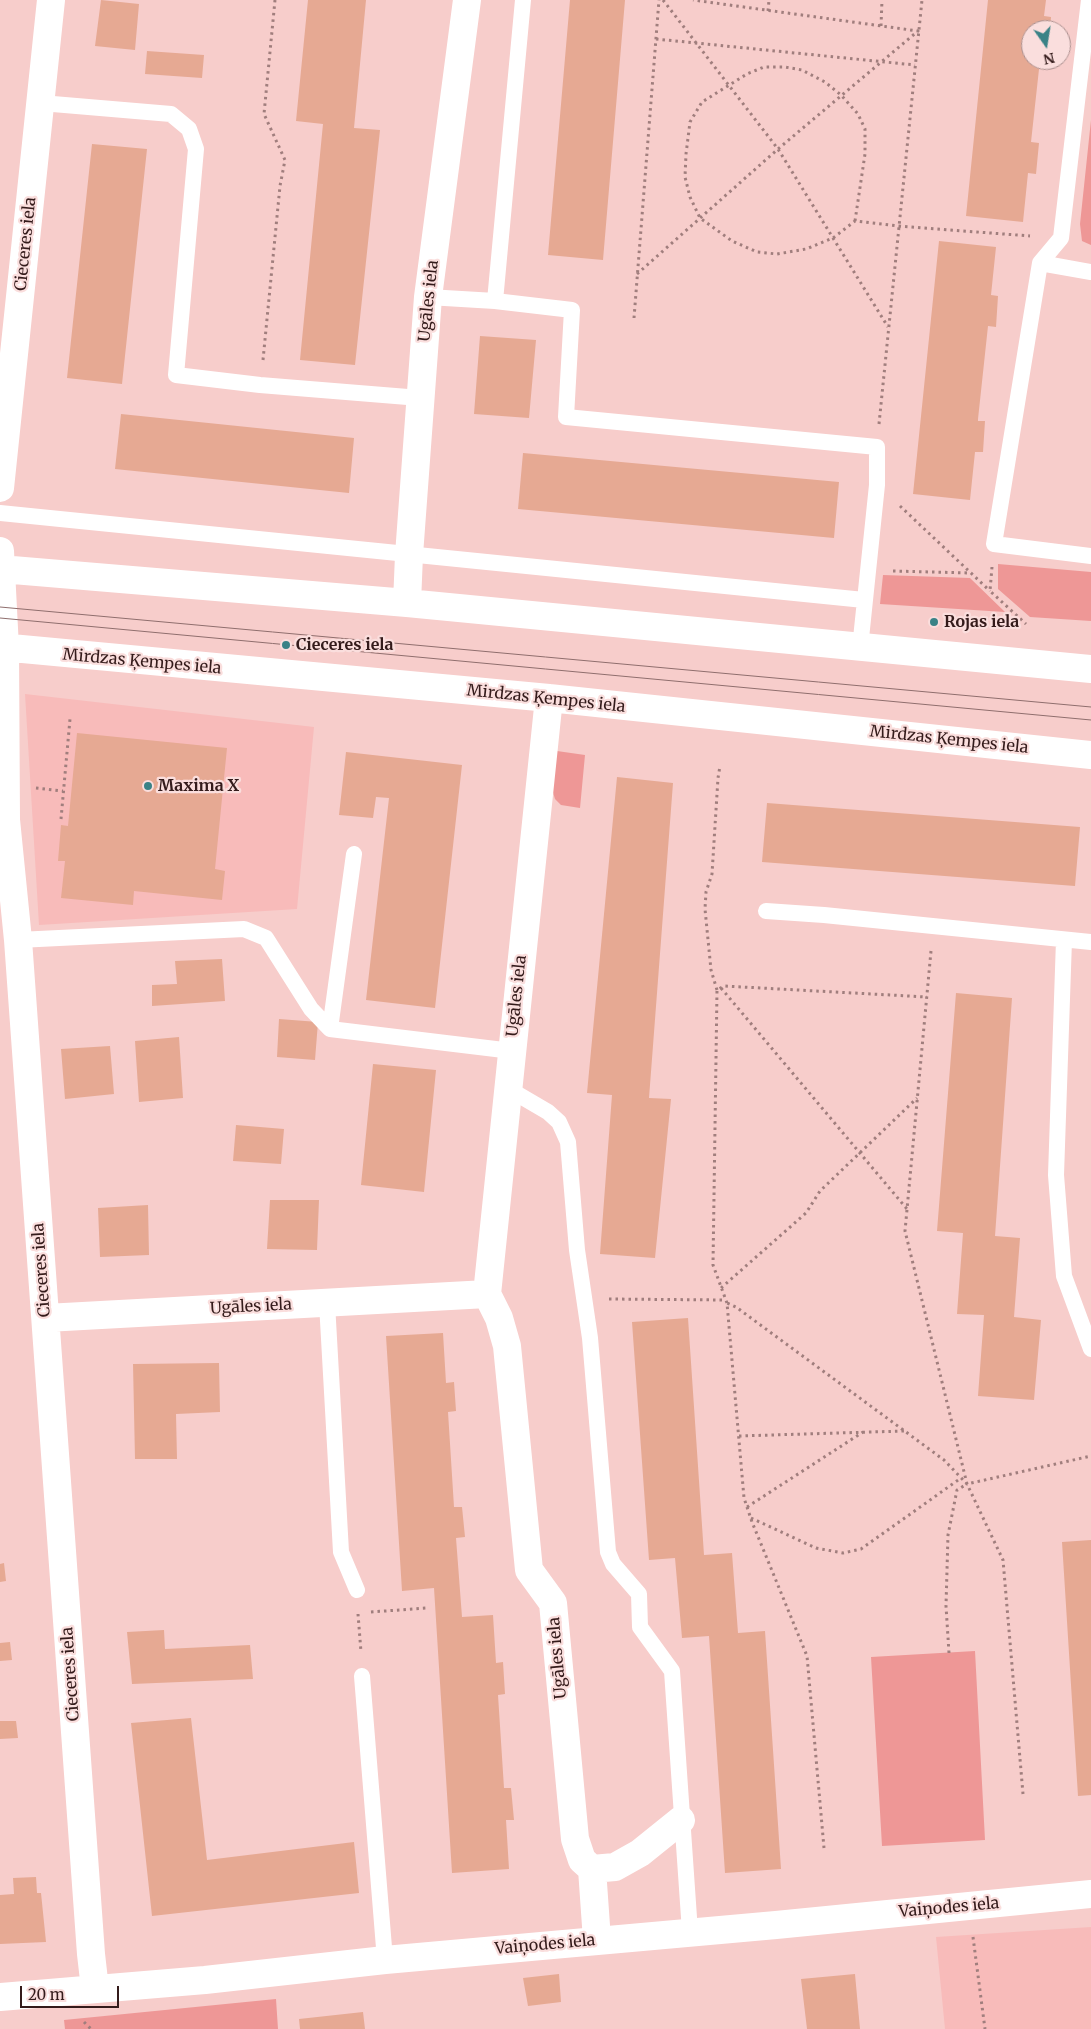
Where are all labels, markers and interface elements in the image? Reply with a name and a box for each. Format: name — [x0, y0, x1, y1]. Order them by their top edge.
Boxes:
north arrow — [1021, 20, 1071, 70]
text: N — [1042, 49, 1057, 69]
street label: Cieceres iela — [12, 196, 40, 292]
street label: Ugāles iela — [415, 259, 443, 343]
place label: Rojas iela — [944, 612, 1019, 632]
marker: Rojas iela — [928, 616, 940, 628]
place label: Cieceres iela — [296, 635, 393, 655]
marker: Cieceres iela — [280, 639, 292, 651]
street label: Mirdzas Ķempes iela — [62, 645, 222, 679]
street label: Mirdzas Ķempes iela — [466, 681, 626, 717]
street label: Mirdzas Ķempes iela — [869, 722, 1029, 758]
place label: Maxima X — [158, 776, 239, 796]
marker: Maxima X — [142, 780, 154, 792]
street label: Ugāles iela — [503, 954, 531, 1038]
street label: Cieceres iela — [29, 1222, 55, 1318]
street label: Ugāles iela — [210, 1295, 292, 1319]
street label: Ugāles iela — [545, 1616, 571, 1700]
street label: Cieceres iela — [58, 1626, 84, 1722]
street label: Vaiņodes iela — [898, 1894, 1000, 1922]
street label: Vaiņodes iela — [494, 1931, 596, 1959]
scale bar — [22, 1976, 121, 2008]
text: 20 m — [28, 1985, 65, 2004]

